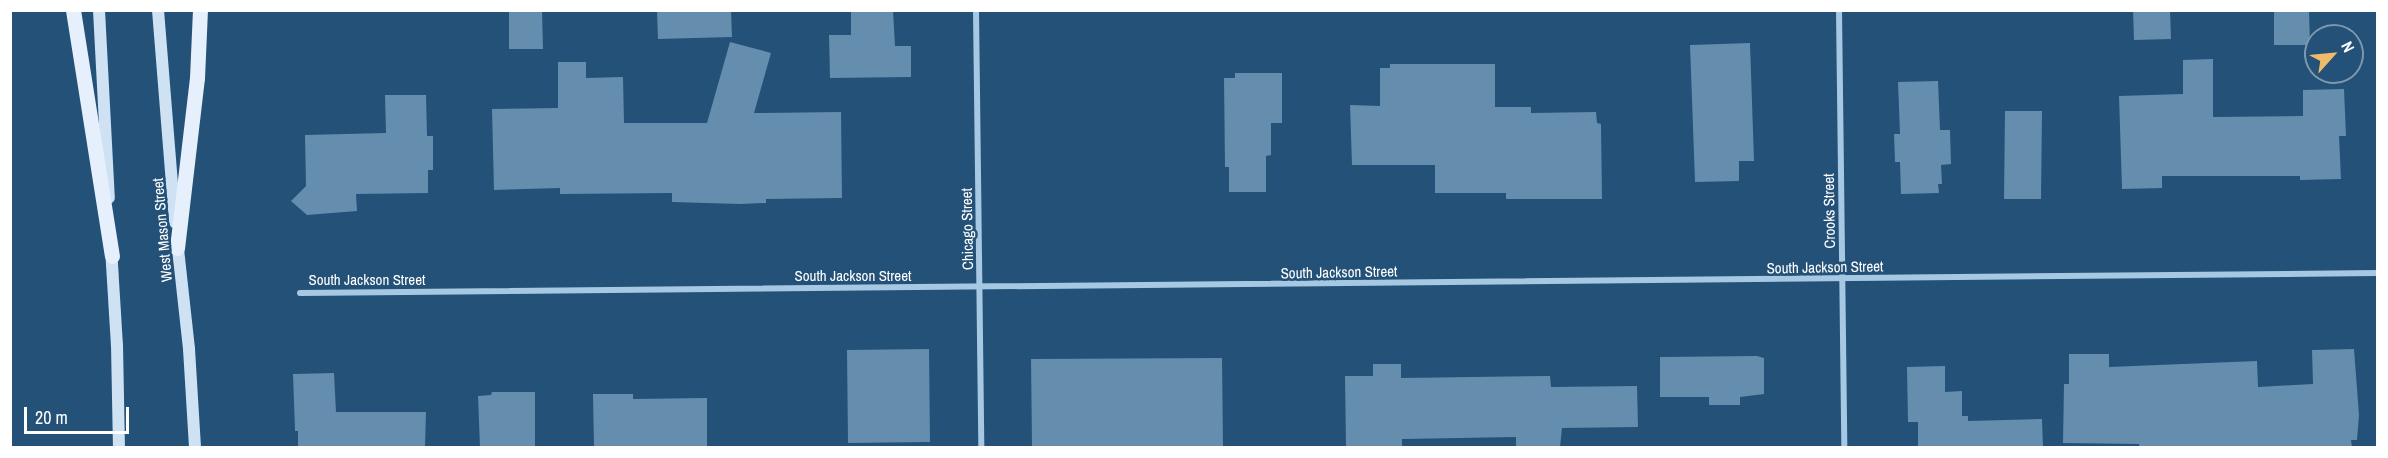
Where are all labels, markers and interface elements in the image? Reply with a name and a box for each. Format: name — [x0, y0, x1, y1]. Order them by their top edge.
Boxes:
north arrow — [2304, 24, 2364, 84]
text: N — [2336, 38, 2360, 56]
street label: Crooks Street — [1819, 173, 1839, 249]
street label: West Mason Street — [148, 177, 176, 283]
street label: Chicago Street — [957, 188, 977, 270]
street label: South Jackson Street — [1766, 257, 1884, 277]
street label: South Jackson Street — [1280, 262, 1398, 282]
street label: South Jackson Street — [795, 267, 911, 285]
street label: South Jackson Street — [309, 271, 425, 289]
scale bar — [27, 395, 132, 433]
text: 20 m — [35, 405, 68, 430]

